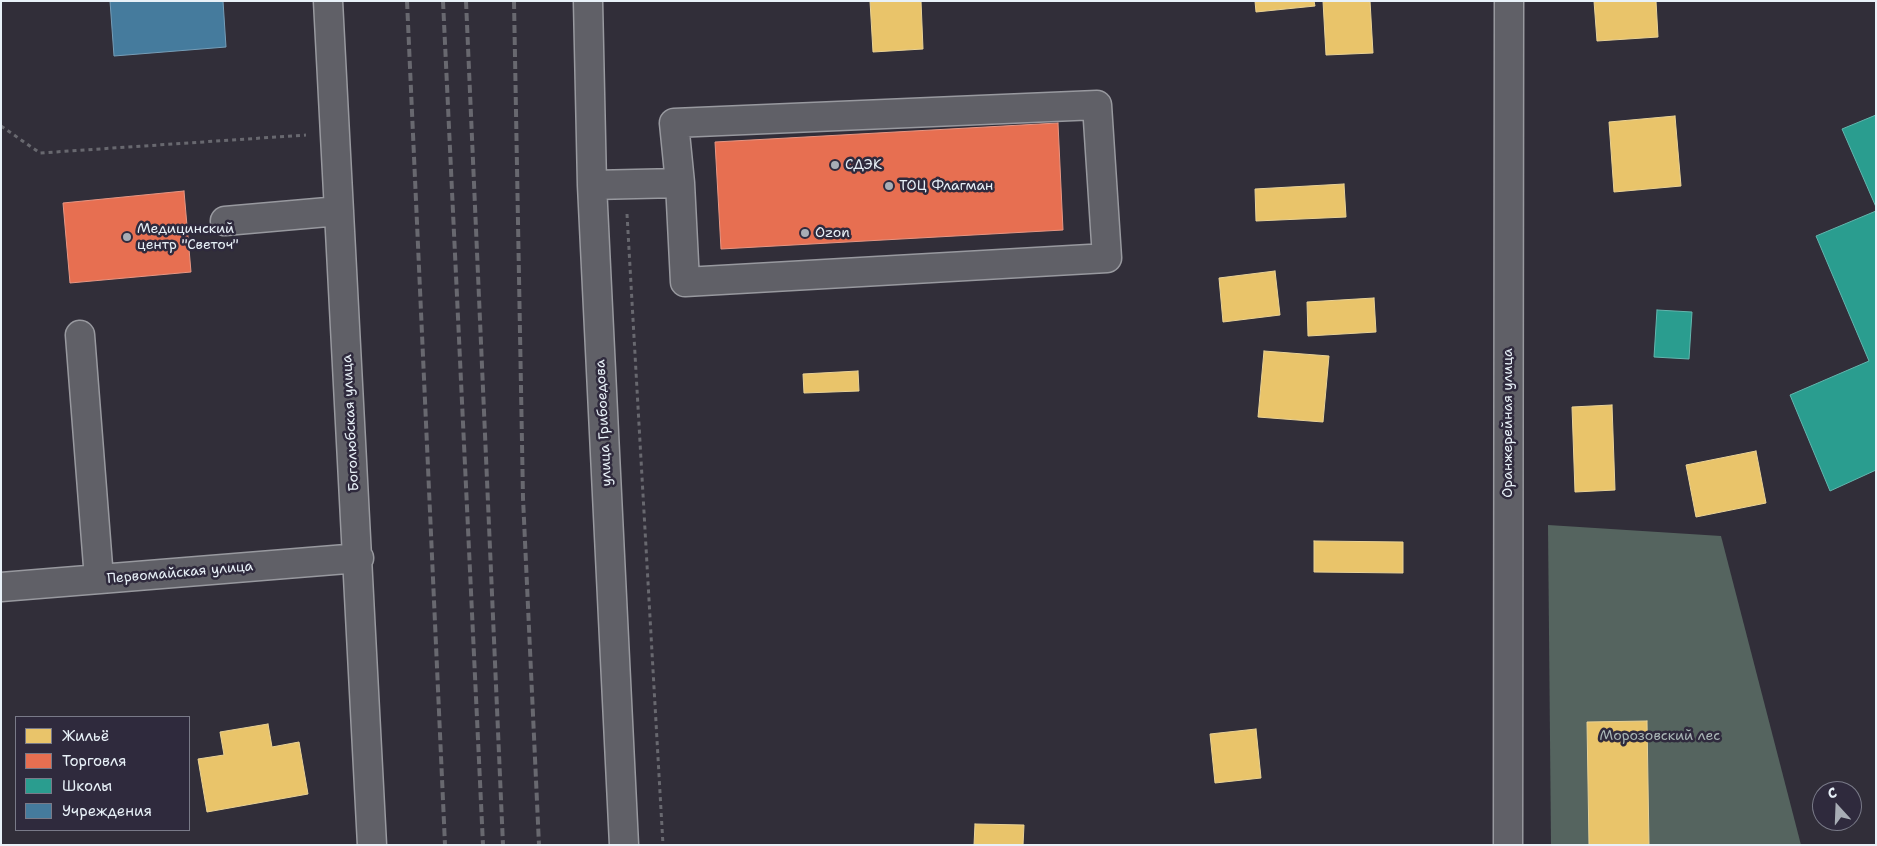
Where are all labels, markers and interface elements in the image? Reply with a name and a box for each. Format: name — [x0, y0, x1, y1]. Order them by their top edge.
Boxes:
place label: СДЭК — [845, 157, 882, 173]
marker: СДЭК — [829, 159, 841, 171]
place label: ТОЦ Флагман — [899, 178, 993, 194]
marker: ТОЦ Флагман — [883, 180, 895, 192]
place label: Медицинский центр "Светоч" — [137, 221, 239, 253]
place label: Ozon — [815, 225, 850, 241]
marker: Ozon — [799, 227, 811, 239]
marker: Медицинский центр "Светоч" — [121, 231, 133, 243]
street label: Оранжерейная улица — [1500, 348, 1516, 498]
street label: Боголюбская улица — [339, 354, 363, 492]
street label: улица Грибоедова — [592, 359, 616, 487]
street label: Первомайская улица — [106, 558, 254, 588]
legend — [15, 716, 190, 831]
text: Жильё — [62, 726, 109, 746]
park label: Морозовский лес — [1600, 728, 1720, 744]
text: Торговля — [62, 751, 127, 771]
text: Школы — [62, 776, 112, 796]
north arrow — [1812, 781, 1862, 831]
text: С — [1825, 783, 1839, 803]
text: Учреждения — [62, 801, 152, 821]

